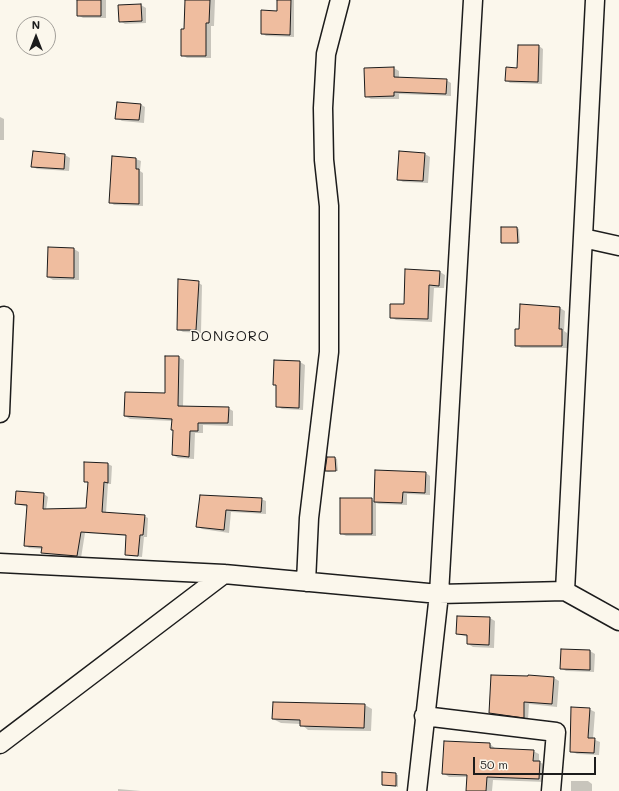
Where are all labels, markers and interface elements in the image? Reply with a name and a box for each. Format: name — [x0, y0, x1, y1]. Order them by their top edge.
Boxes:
north arrow — [16, 16, 56, 56]
text: N — [32, 17, 40, 32]
district label: DONGORO — [190, 329, 270, 345]
scale bar — [475, 749, 598, 775]
text: 50 m — [480, 756, 508, 772]

